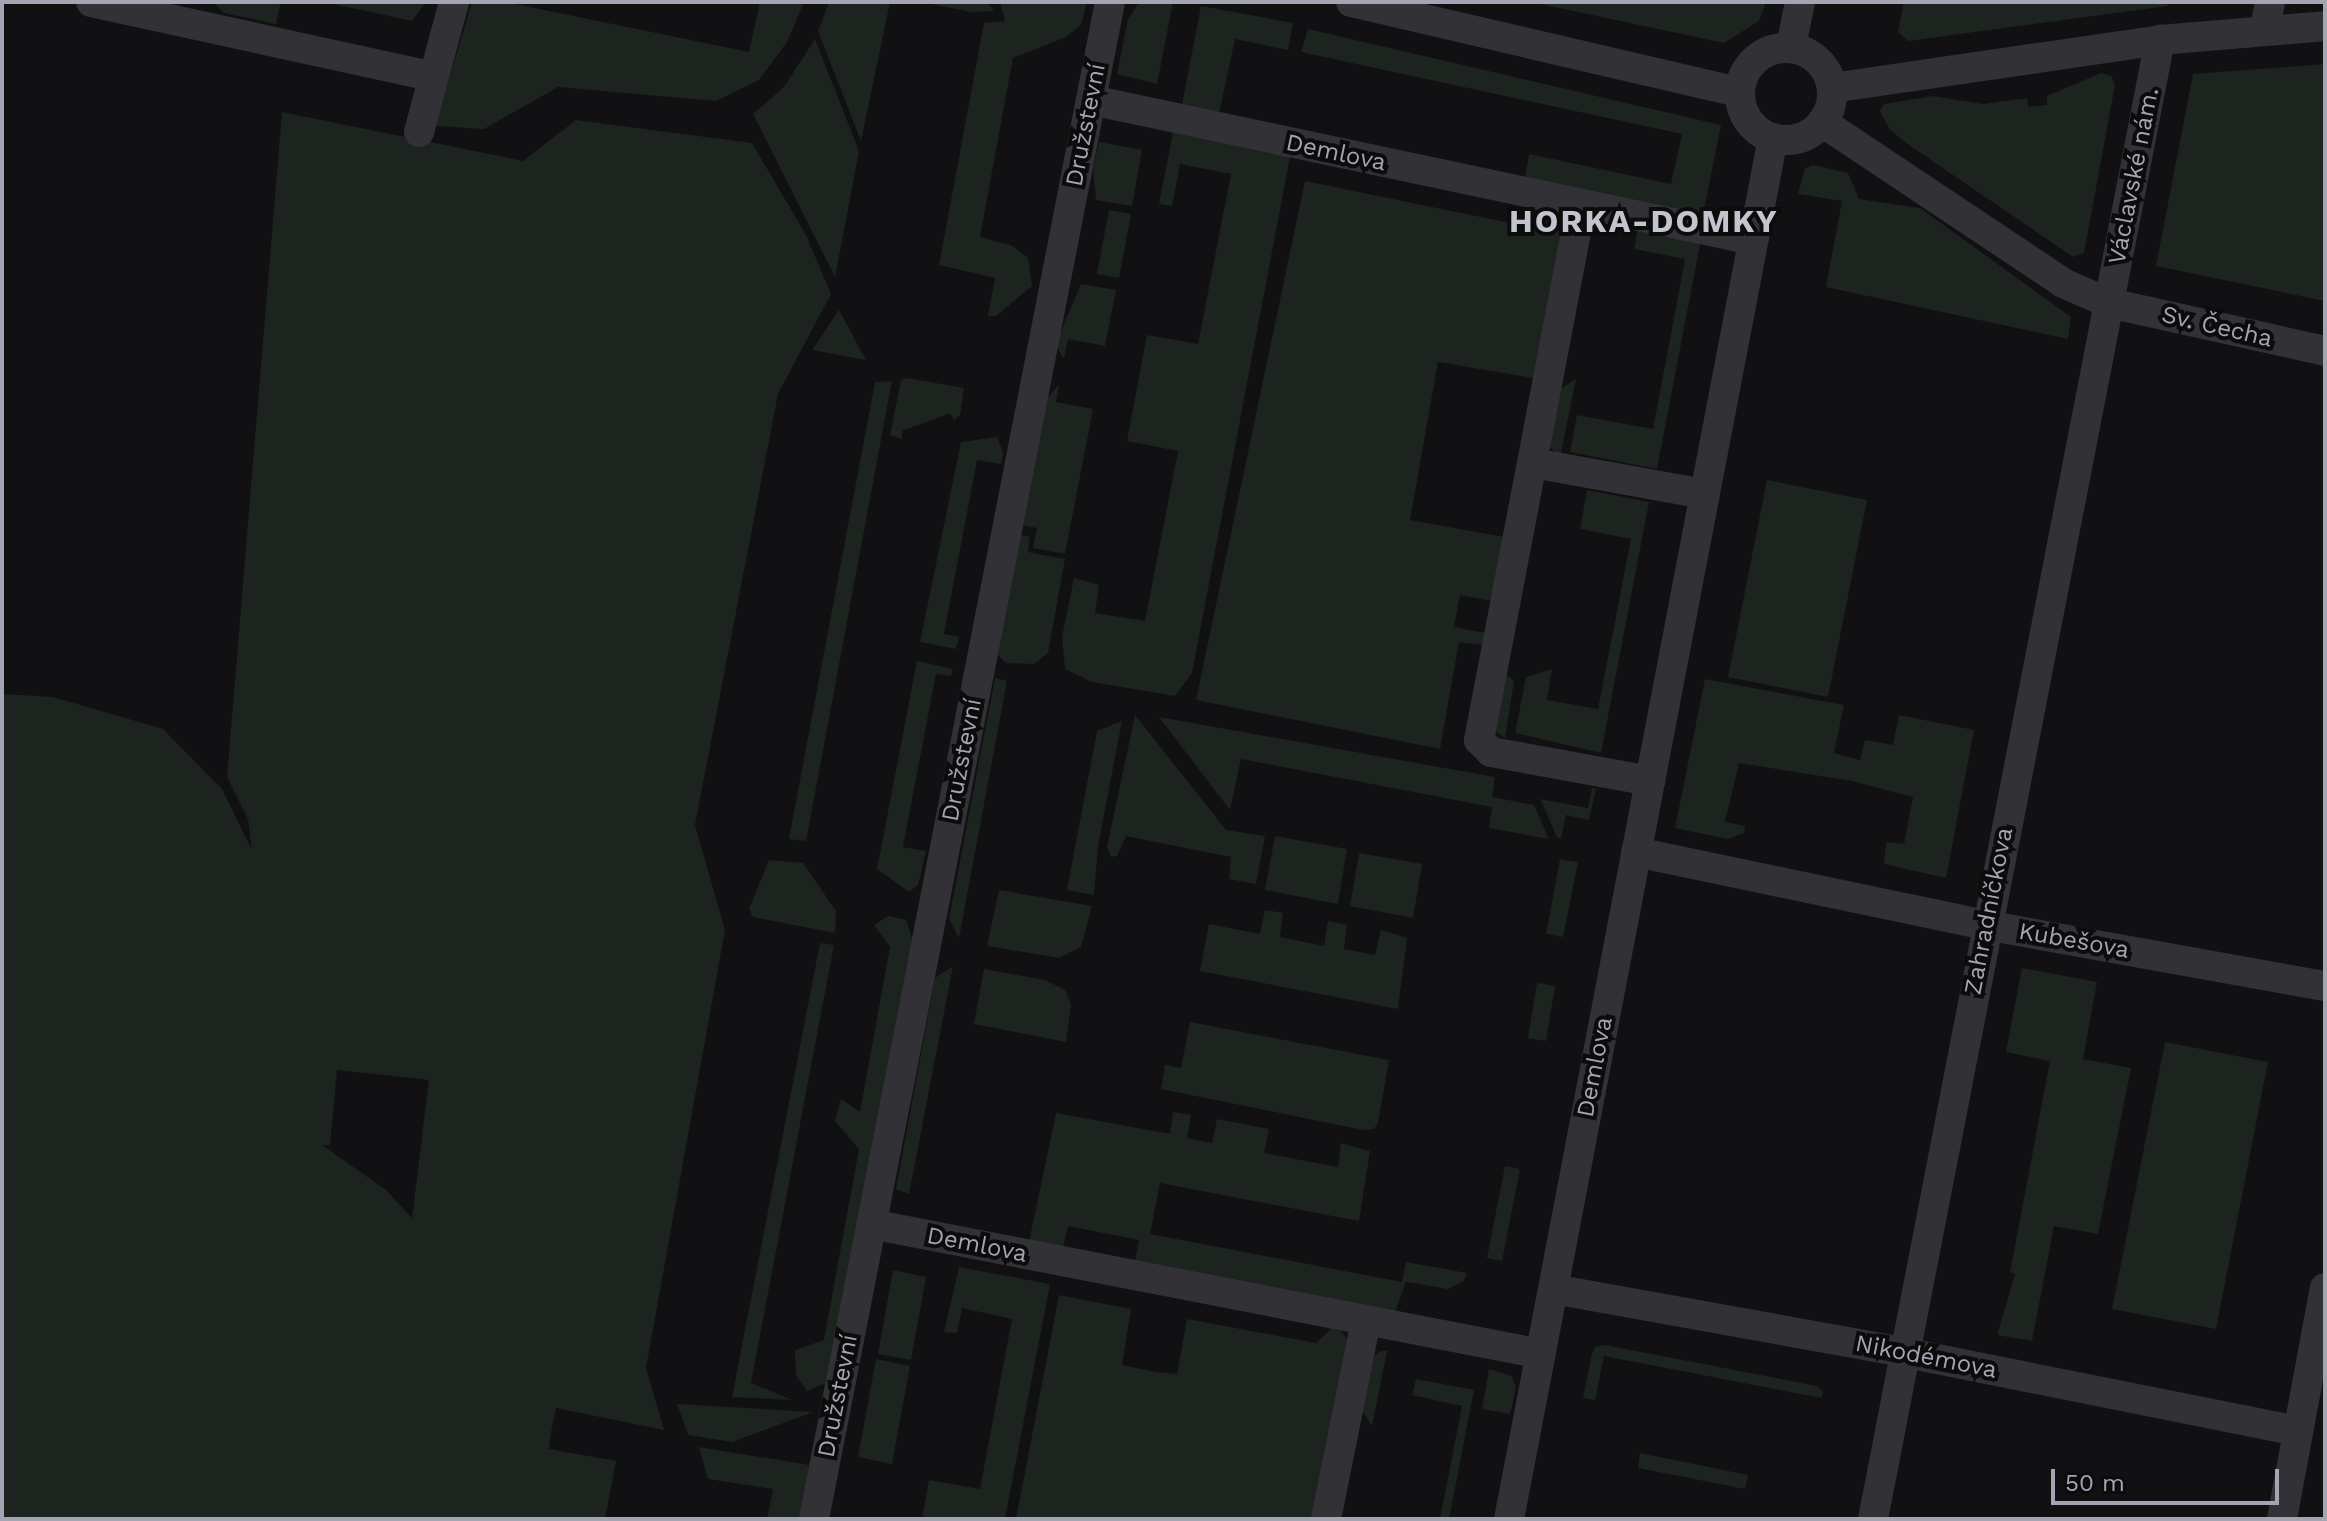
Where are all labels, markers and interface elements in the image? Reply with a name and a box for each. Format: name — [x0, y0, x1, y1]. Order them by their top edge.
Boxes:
street label: Družstevní — [1060, 61, 1112, 189]
street label: Václavské nám. — [2103, 85, 2165, 267]
street label: Demlova — [1283, 128, 1389, 178]
district label: HORKA-DOMKY — [1509, 202, 1779, 240]
street label: Sv. Čecha — [2159, 300, 2275, 354]
street label: Družstevní — [936, 696, 988, 824]
street label: Zahradníčkova — [1959, 825, 2019, 997]
street label: Kubešova — [2017, 917, 2131, 965]
street label: Demlova — [1571, 1014, 1619, 1120]
street label: Demlova — [924, 1221, 1030, 1269]
street label: Nikodémova — [1853, 1329, 1999, 1385]
street label: Družstevní — [812, 1332, 864, 1460]
scale bar — [2055, 1453, 2283, 1503]
text: 50 m — [2065, 1469, 2125, 1497]

